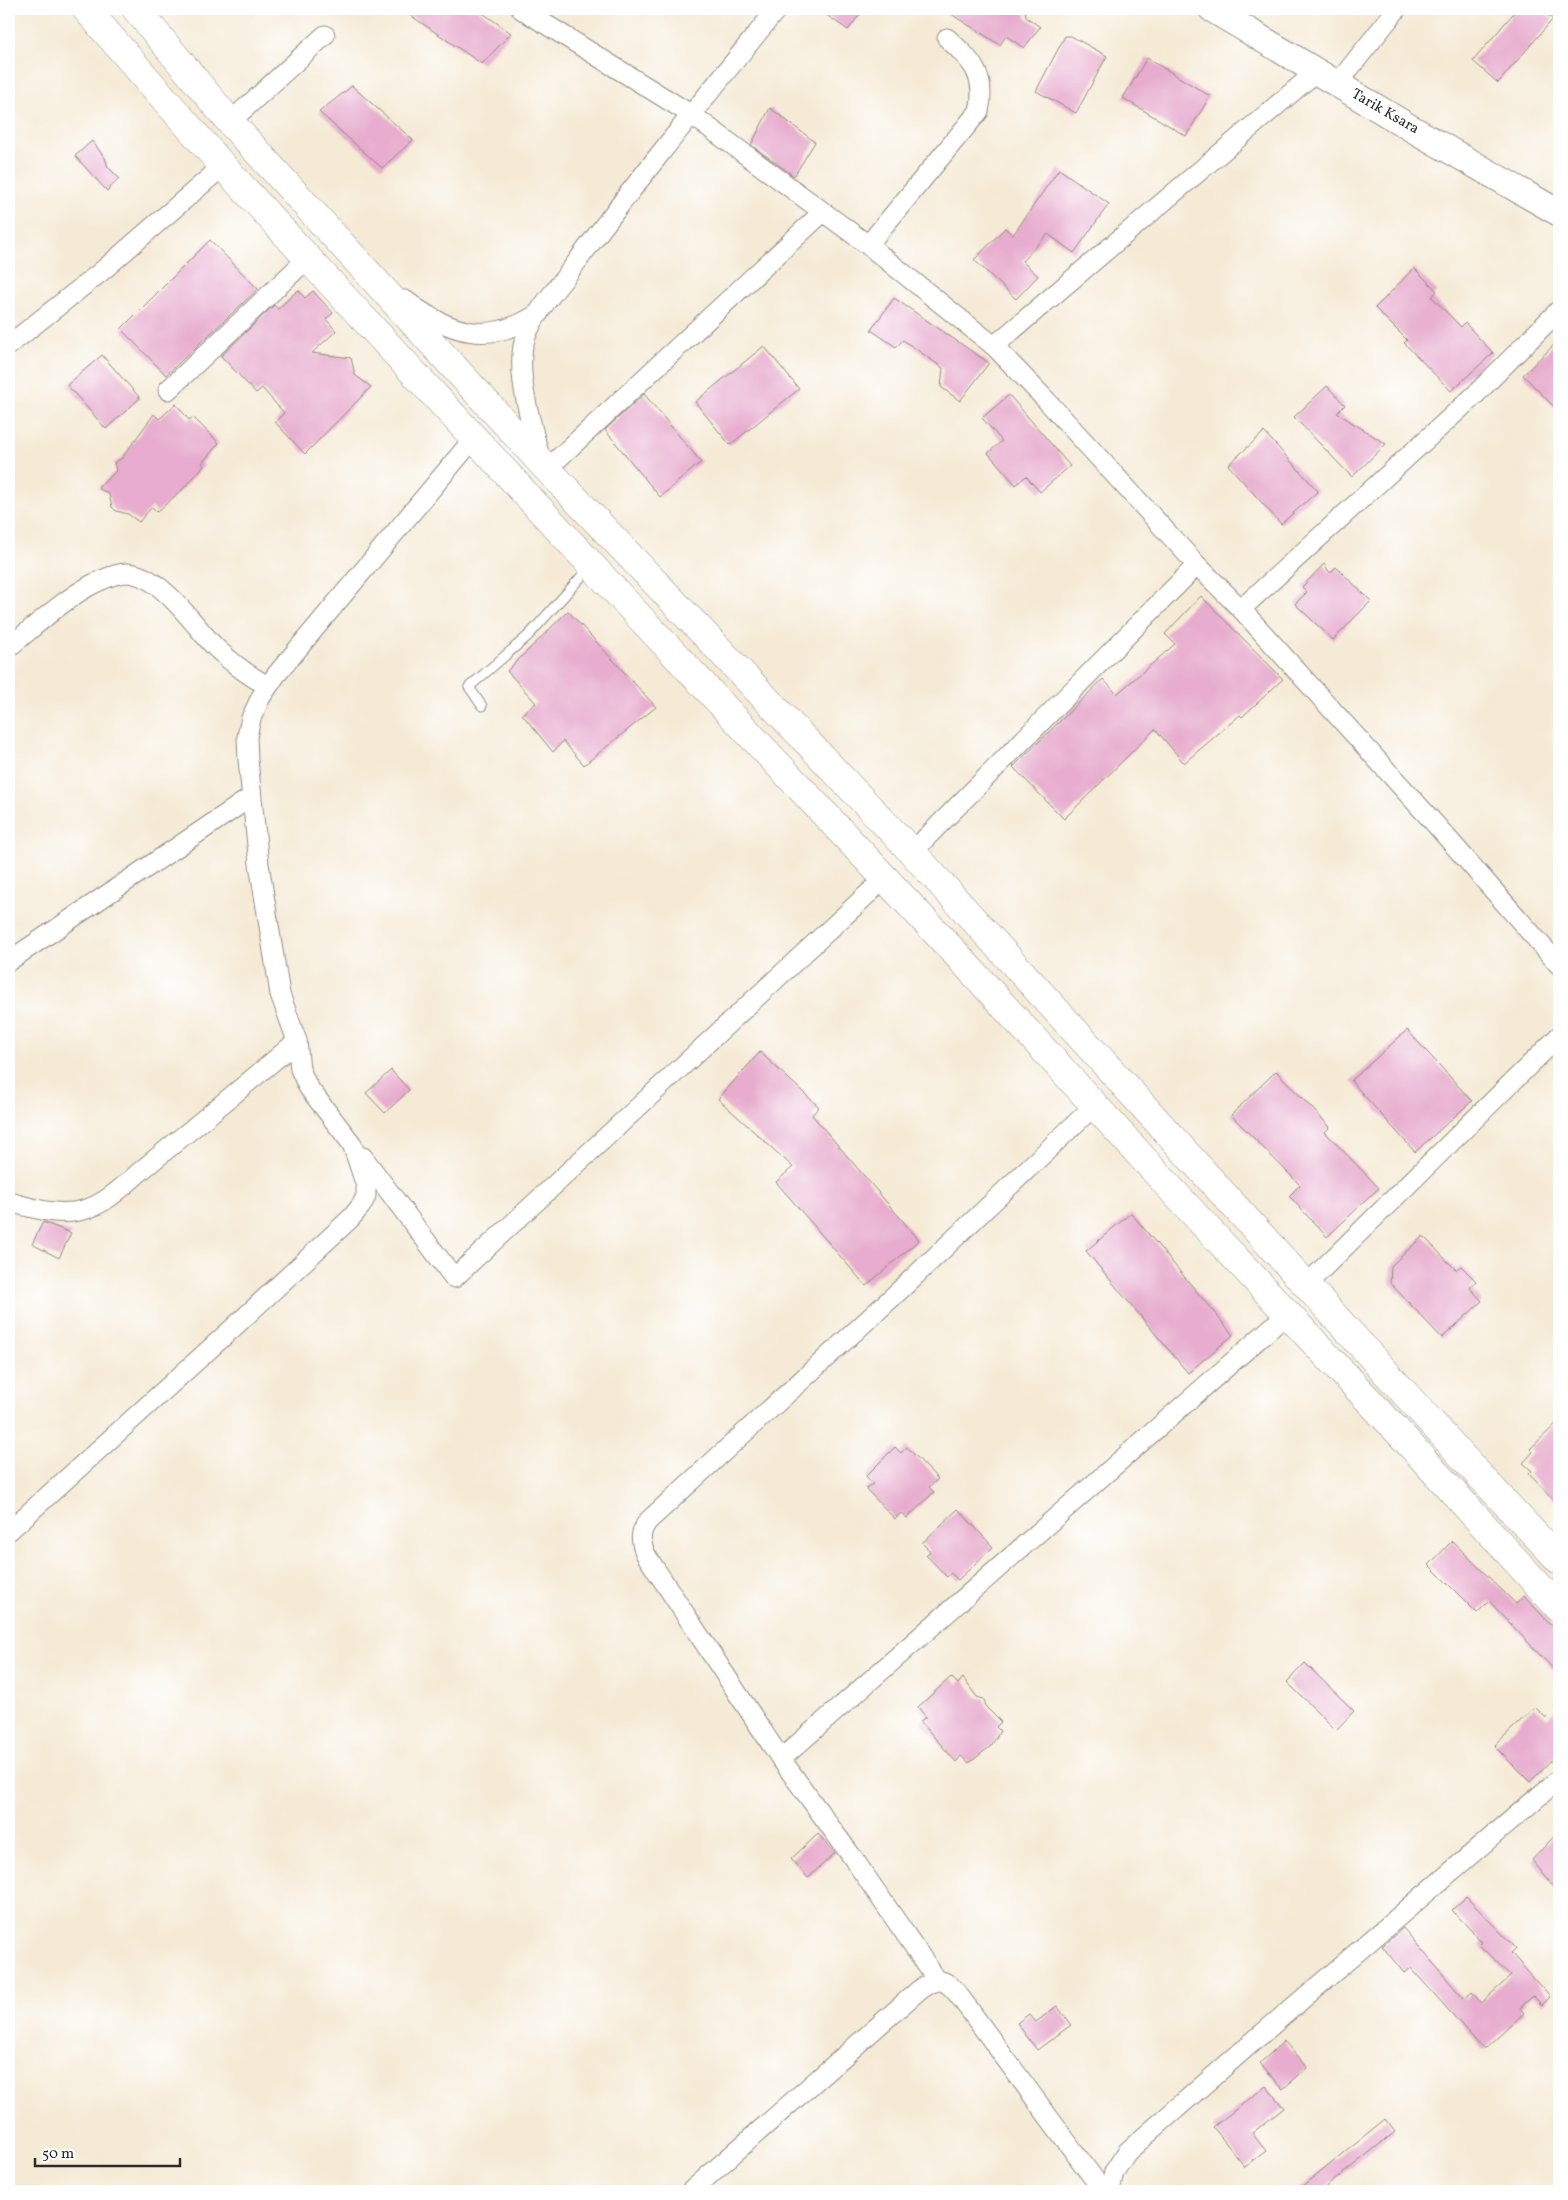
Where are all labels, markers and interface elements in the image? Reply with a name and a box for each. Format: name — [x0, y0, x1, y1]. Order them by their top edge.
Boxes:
street label: Tarik Ksara — [1347, 84, 1423, 140]
scale bar — [35, 2135, 180, 2167]
text: 50 m — [42, 2144, 74, 2165]

